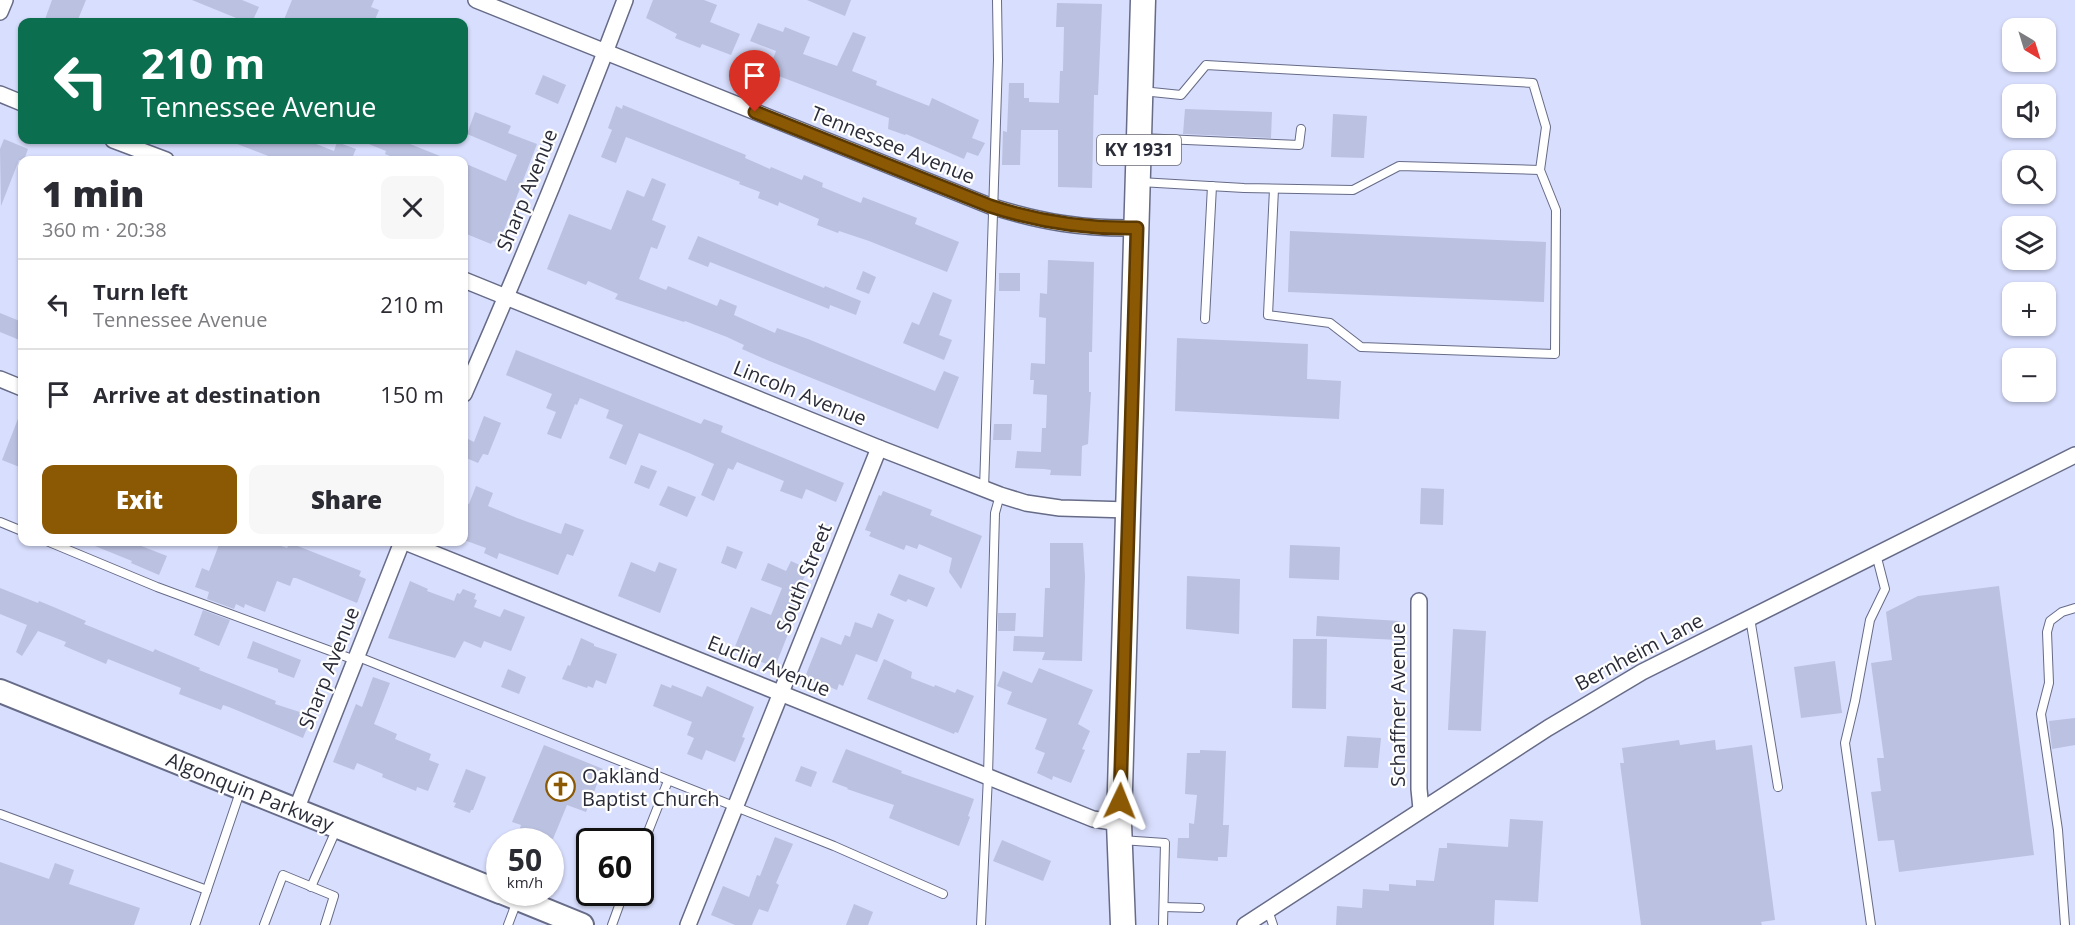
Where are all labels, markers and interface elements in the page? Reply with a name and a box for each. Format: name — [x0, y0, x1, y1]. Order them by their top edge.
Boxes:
north arrow — [2002, 18, 2056, 72]
map controls — [2002, 18, 2056, 402]
text: 210 m — [141, 34, 265, 91]
icon: left — [42, 42, 120, 120]
pin — [729, 50, 780, 112]
icon: arrive — [738, 59, 771, 92]
button: sound — [2002, 84, 2056, 138]
text: Tennessee Avenue — [141, 88, 376, 125]
street label: Tennessee Avenue — [807, 99, 979, 190]
street label: Sharp Avenue — [490, 125, 563, 255]
road number: KY 1931 — [1097, 135, 1181, 165]
button: search — [2002, 150, 2056, 204]
text: 1 min — [42, 169, 144, 218]
button: close — [381, 176, 444, 239]
text: 360 m · 20:38 — [42, 216, 167, 243]
button: layers — [2002, 216, 2056, 270]
text: Turn left — [93, 276, 188, 306]
button: + — [2002, 282, 2056, 336]
icon: left — [42, 288, 75, 321]
text: 210 m — [380, 289, 444, 319]
text: Tennessee Avenue — [93, 306, 267, 333]
button: − — [2002, 348, 2056, 402]
street label: Lincoln Avenue — [730, 354, 871, 432]
icon: arrive — [42, 378, 75, 411]
text: Arrive at destination — [93, 379, 321, 409]
text: 150 m — [380, 379, 444, 409]
button: Exit — [42, 465, 237, 534]
button: Share — [249, 465, 444, 534]
street label: South Street — [769, 519, 838, 637]
street label: Sharp Avenue — [292, 603, 365, 733]
street label: Bernheim Lane — [1570, 606, 1708, 697]
street label: Schaffner Avenue — [1384, 623, 1411, 787]
street label: Euclid Avenue — [704, 629, 835, 702]
street label: Algonquin Parkway — [162, 746, 339, 838]
place label: Oakland Baptist Church — [582, 762, 719, 812]
position arrow — [1088, 769, 1152, 833]
church icon: Oakland Baptist Church — [545, 771, 577, 803]
speed limit sign: 60 — [576, 828, 654, 906]
text: 50 — [508, 839, 542, 880]
text: km/h — [507, 872, 543, 892]

